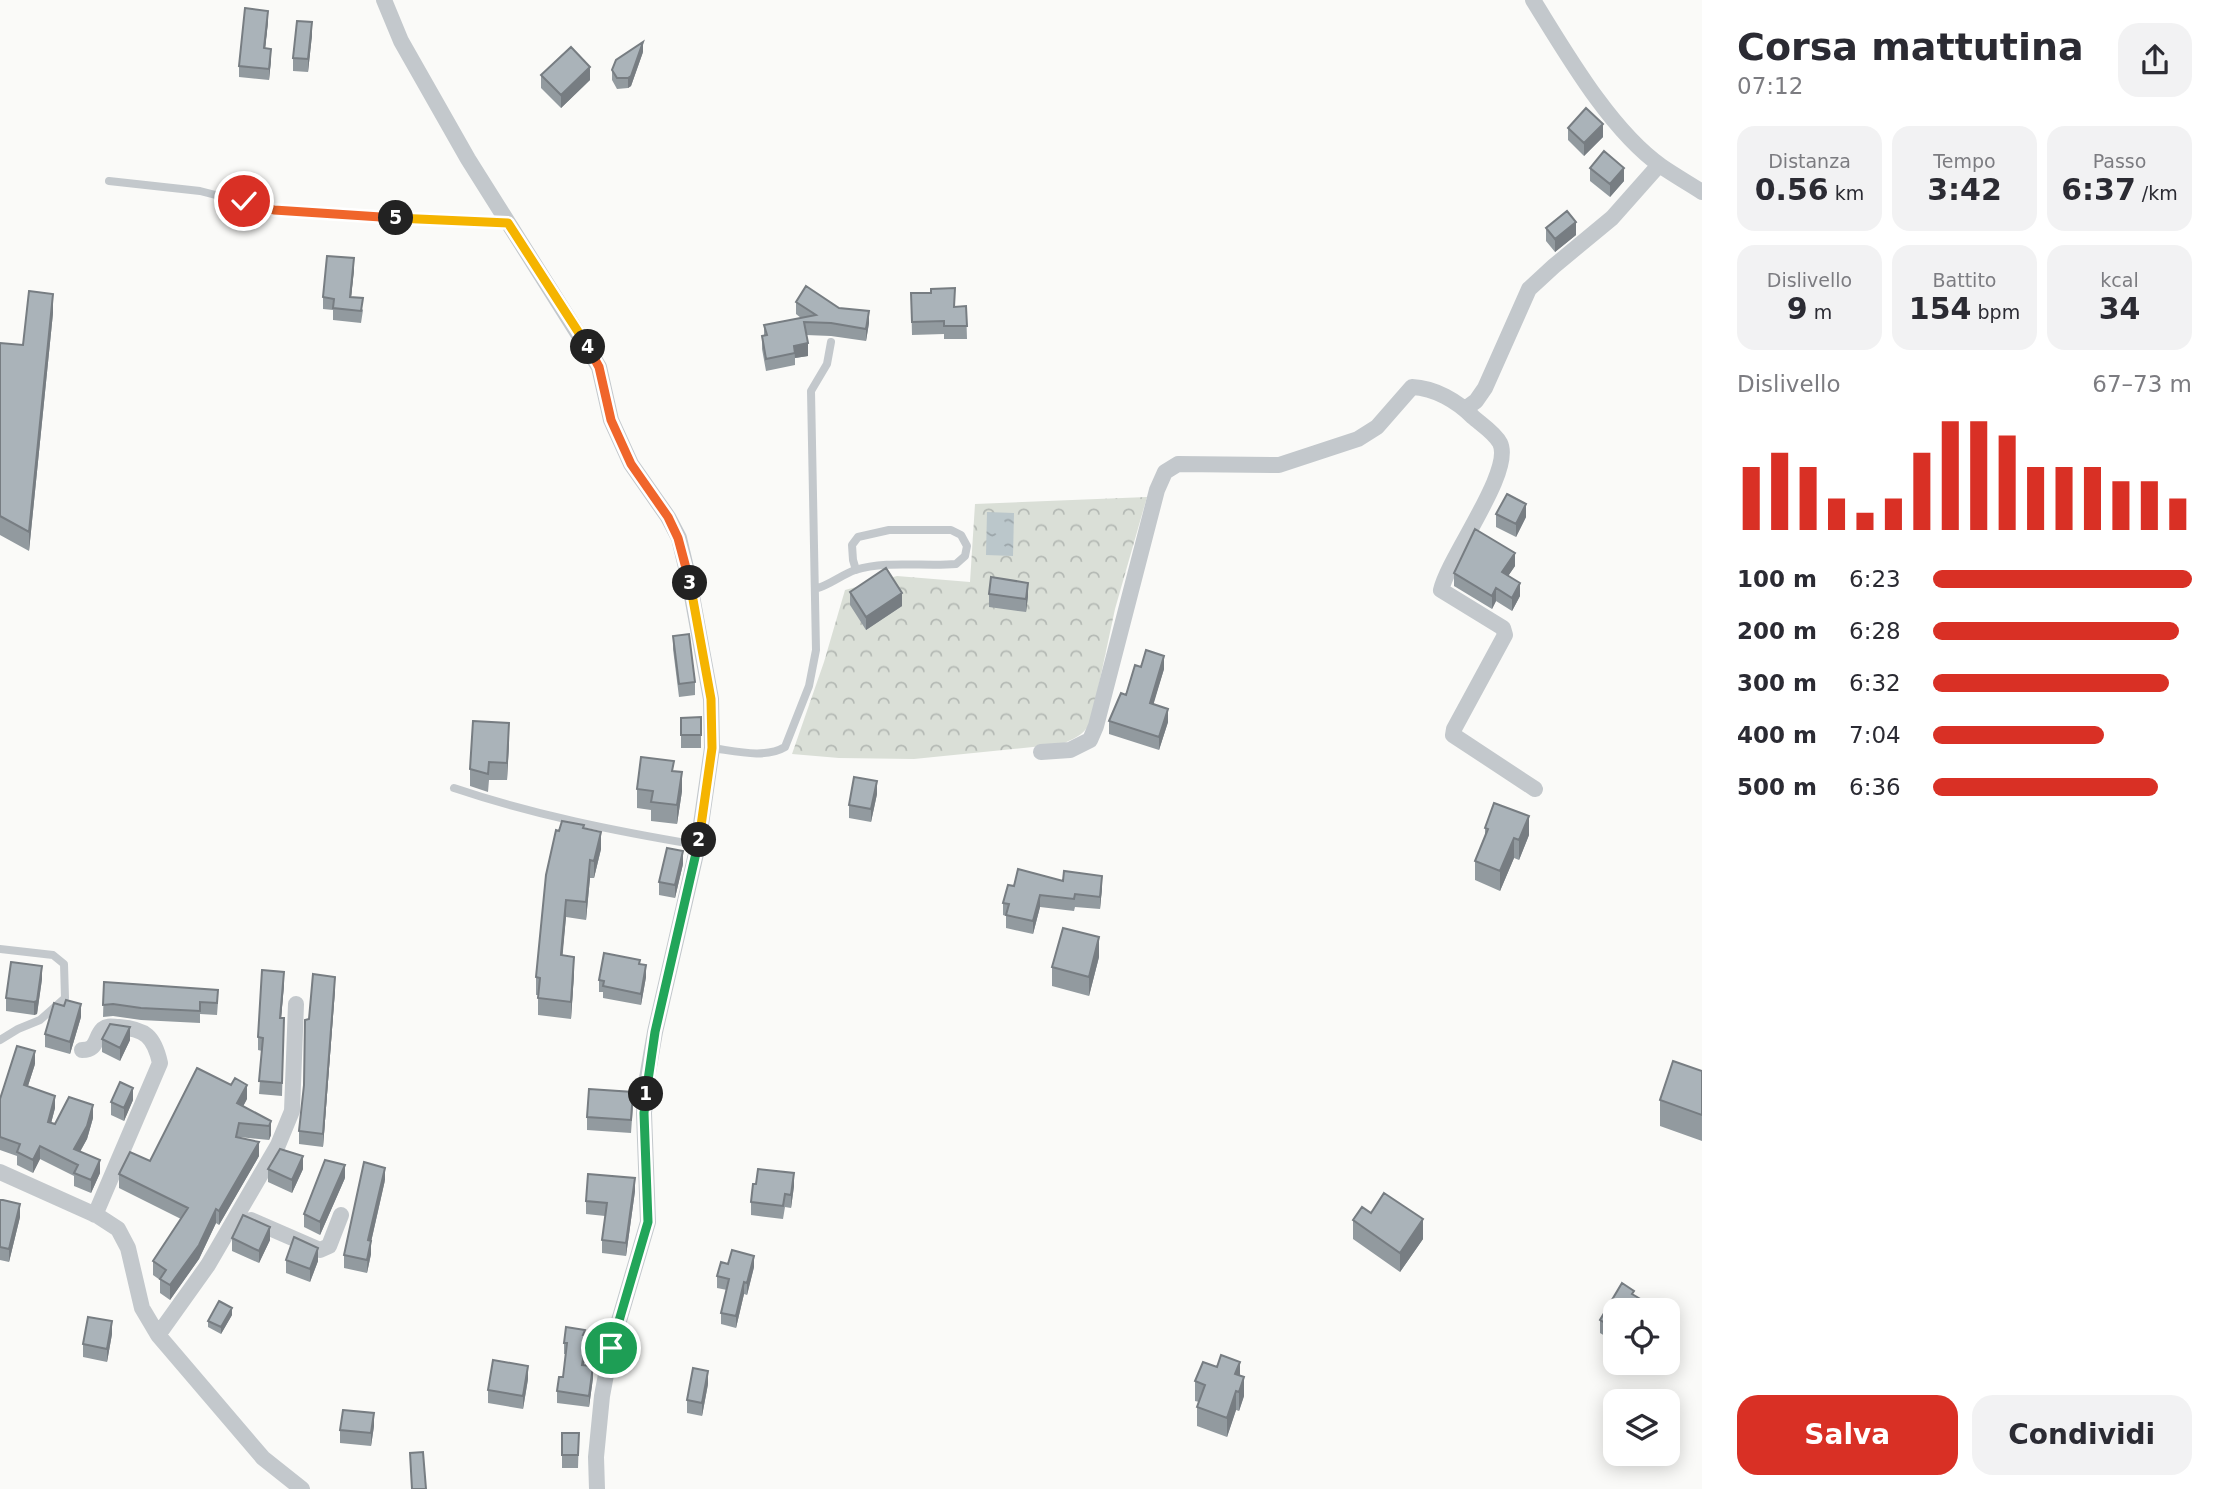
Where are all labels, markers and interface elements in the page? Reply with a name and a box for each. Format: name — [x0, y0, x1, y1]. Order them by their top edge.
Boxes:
button: share — [2118, 23, 2192, 97]
text: Corsa mattutina — [1737, 25, 2084, 69]
text: 07:12 — [1737, 73, 1803, 99]
text: Distanza — [1768, 150, 1851, 172]
text: Tempo — [1933, 150, 1996, 172]
text: Passo — [2093, 150, 2146, 172]
pin — [214, 171, 274, 231]
text: 0.56 — [1755, 172, 1829, 207]
text: 3:42 — [1927, 172, 2002, 207]
text: 6:37 — [2061, 172, 2136, 207]
icon: check — [225, 182, 263, 220]
text: km — [1829, 182, 1864, 204]
text: /km — [2136, 182, 2178, 204]
pin: 5 — [378, 200, 414, 235]
text: 5 — [389, 206, 402, 228]
text: Dislivello — [1767, 269, 1852, 291]
text: Battito — [1933, 269, 1996, 291]
text: kcal — [2100, 269, 2139, 291]
text: 9 — [1787, 291, 1808, 326]
text: 154 — [1909, 291, 1971, 326]
text: 34 — [2099, 291, 2140, 326]
text: m — [1808, 301, 1832, 323]
text: bpm — [1971, 301, 2020, 323]
pin: 4 — [570, 330, 606, 364]
text: 4 — [581, 335, 594, 357]
text: Dislivello — [1737, 371, 1840, 397]
text: 67–73 m — [2092, 371, 2192, 397]
pin: 3 — [672, 566, 708, 600]
text: 100 m — [1737, 566, 1817, 592]
text: 6:23 — [1849, 566, 1901, 592]
text: 3 — [683, 571, 696, 593]
text: 200 m — [1737, 618, 1817, 644]
text: 6:28 — [1849, 618, 1901, 644]
text: 300 m — [1737, 670, 1817, 696]
text: 6:32 — [1849, 670, 1901, 696]
text: 400 m — [1737, 722, 1817, 748]
text: 7:04 — [1849, 722, 1901, 748]
text: 500 m — [1737, 774, 1817, 800]
text: 6:36 — [1849, 774, 1901, 800]
pin: 2 — [682, 822, 716, 858]
text: 2 — [692, 828, 705, 850]
pin: 1 — [628, 1076, 664, 1112]
text: 1 — [639, 1082, 652, 1104]
map controls — [1603, 1298, 1680, 1466]
button: locate — [1603, 1298, 1680, 1375]
pin — [581, 1318, 641, 1378]
icon: arrive — [592, 1329, 630, 1367]
button: layers — [1603, 1389, 1680, 1466]
button: Salva — [1737, 1395, 1958, 1475]
button: Condividi — [1972, 1395, 2192, 1475]

